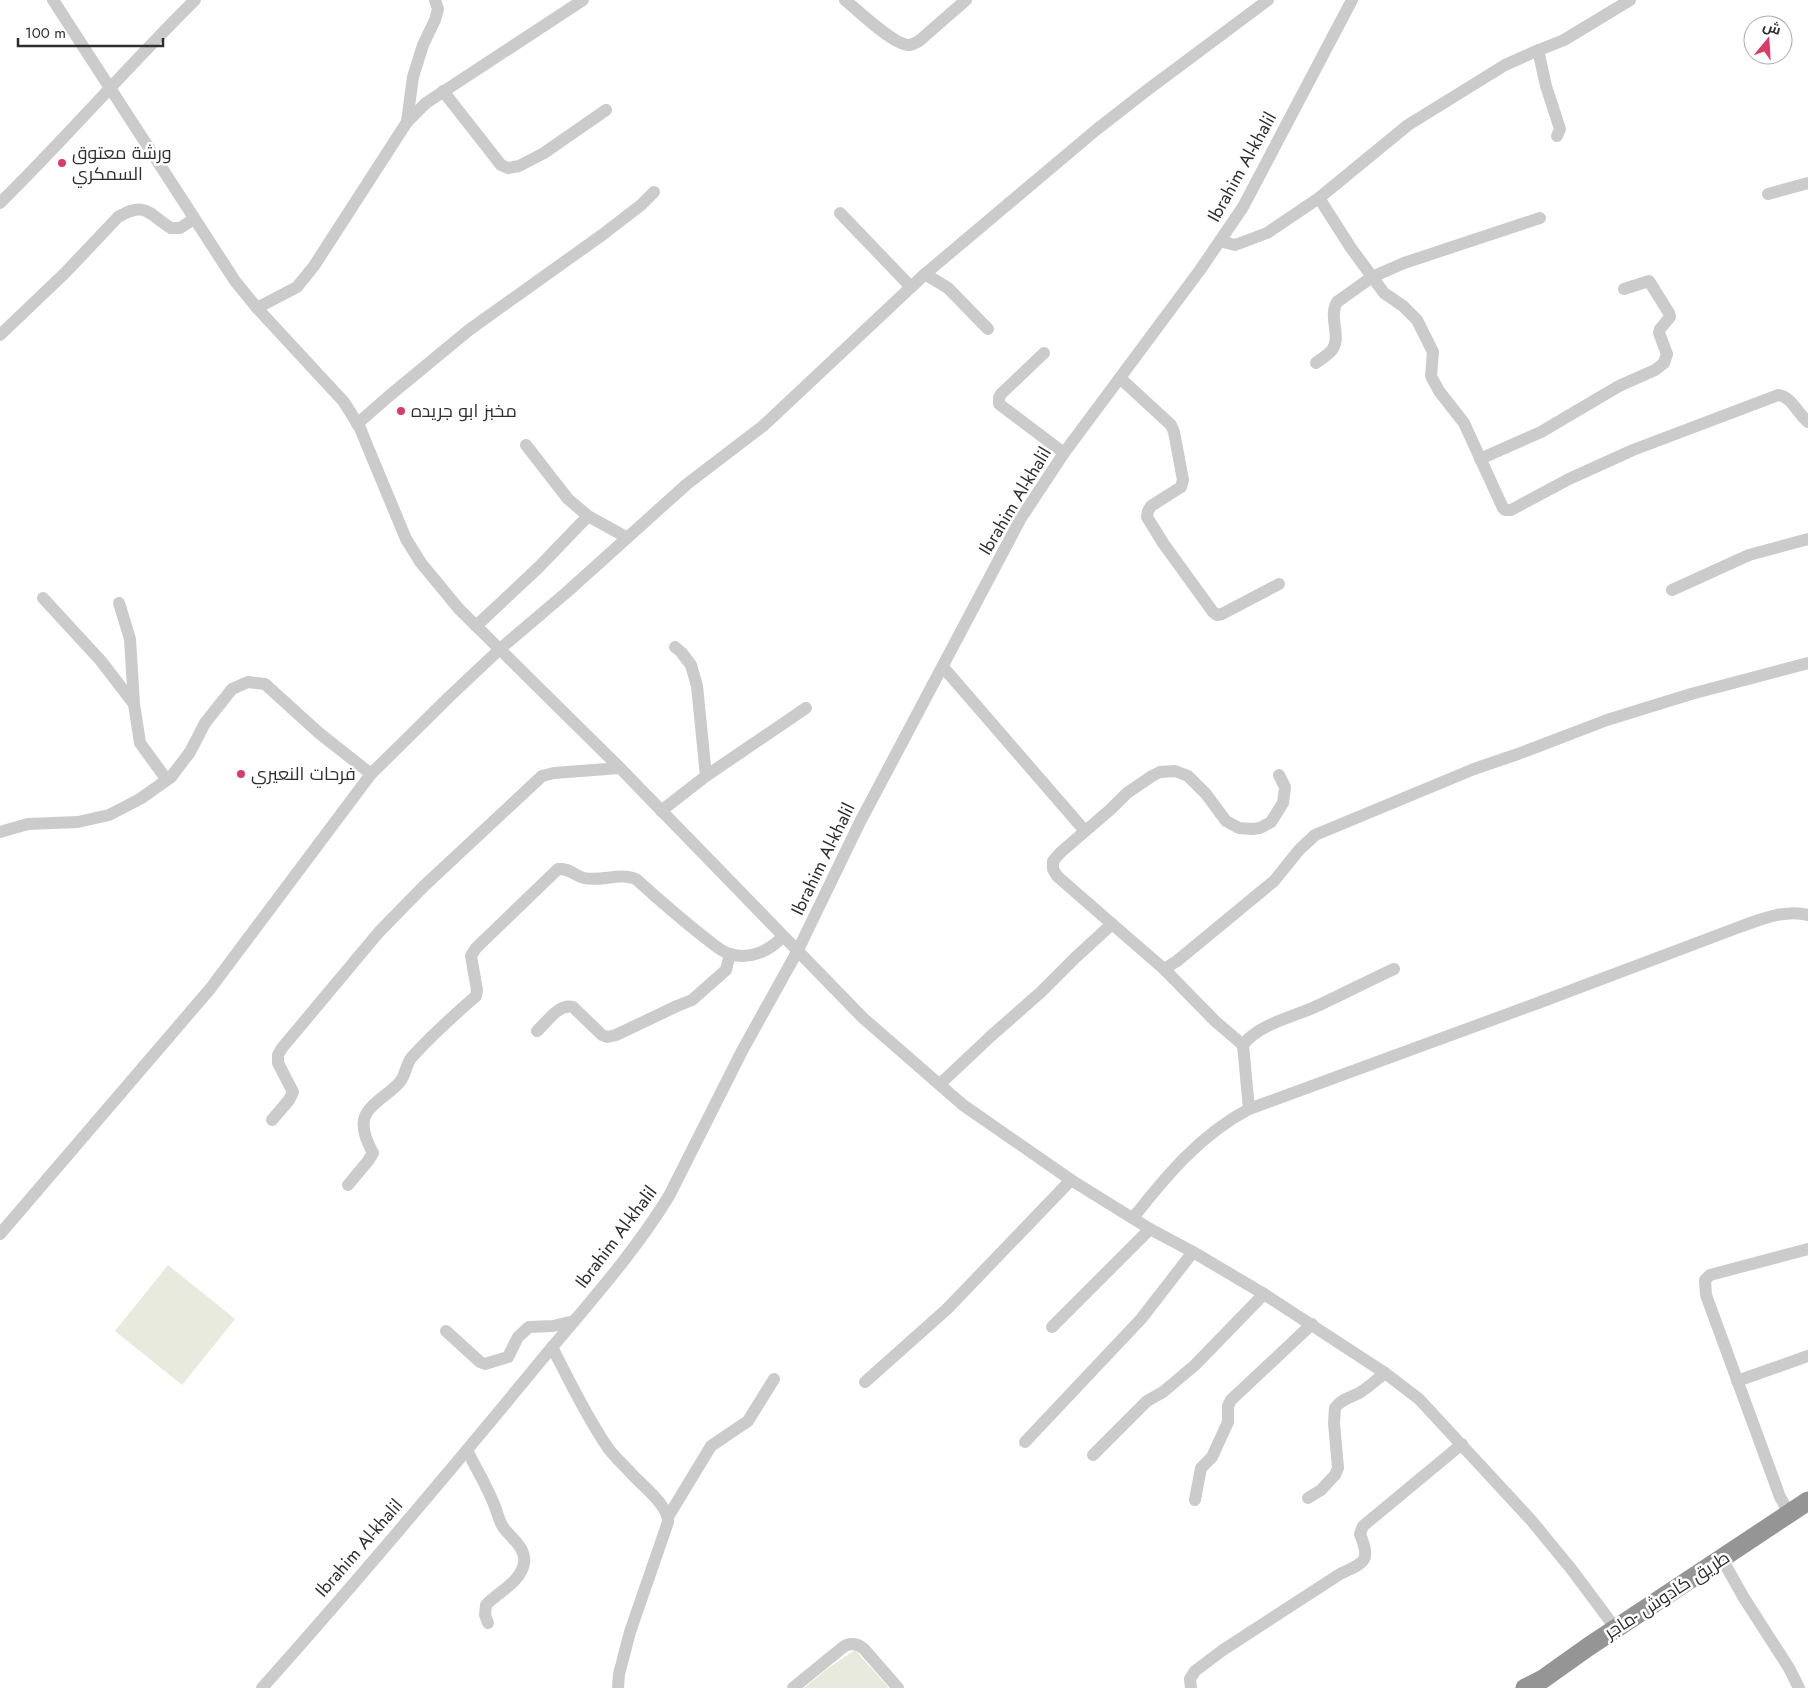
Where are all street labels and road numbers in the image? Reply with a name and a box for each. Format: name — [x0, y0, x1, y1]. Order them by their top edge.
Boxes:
street label: Ibrahim Al-khalil — [1201, 107, 1283, 227]
street label: Ibrahim Al-khalil — [972, 442, 1058, 560]
street label: Ibrahim Al-khalil — [785, 799, 861, 919]
street label: Ibrahim Al-khalil — [569, 1181, 663, 1293]
street label: Ibrahim Al-khalil — [309, 1493, 409, 1603]
street label: طريق كادوش -ماجر — [1598, 1545, 1735, 1646]

